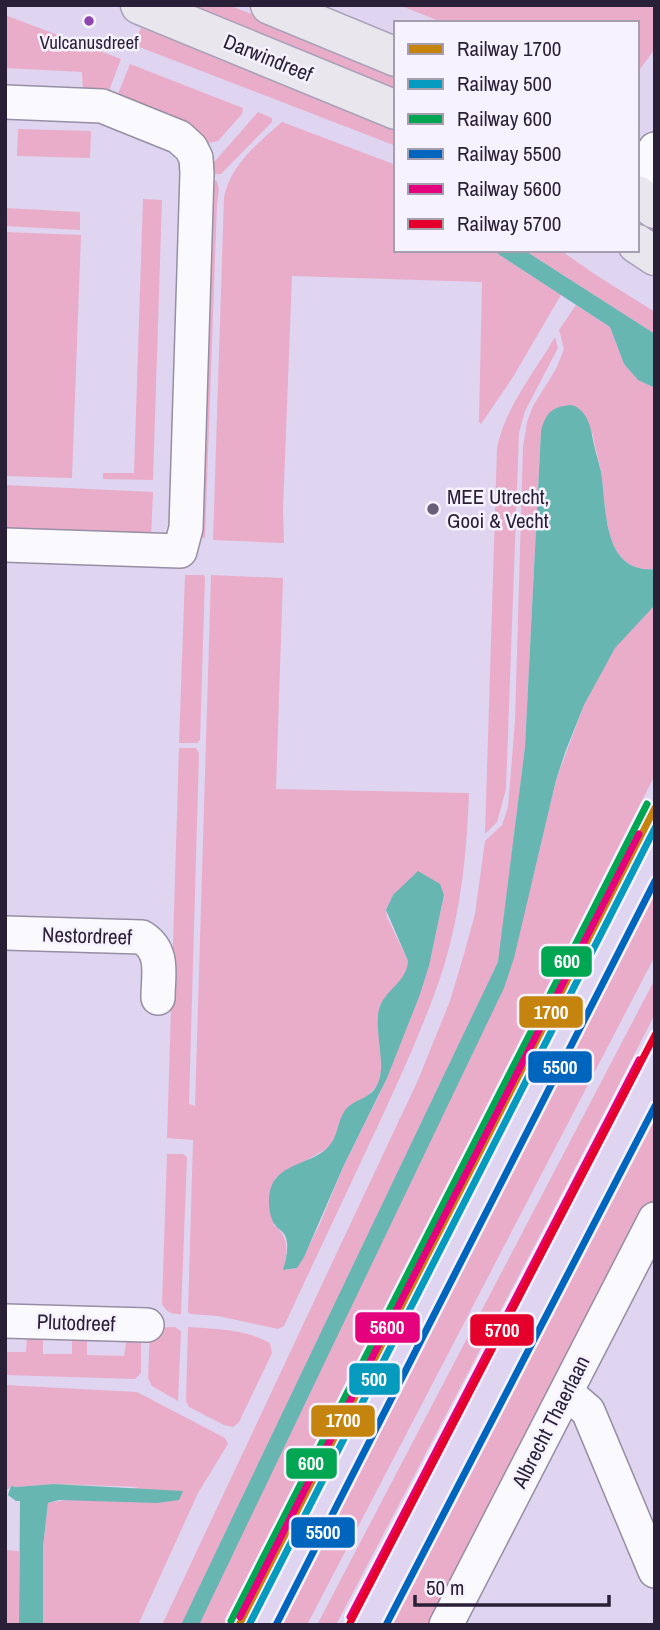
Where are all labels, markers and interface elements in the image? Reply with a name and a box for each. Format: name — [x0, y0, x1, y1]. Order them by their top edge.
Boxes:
marker: Vulcanusdreef — [82, 14, 96, 28]
legend — [394, 21, 639, 252]
street label: Darwindreef — [219, 27, 317, 89]
place label: Vulcanusdreef — [39, 29, 139, 55]
text: Railway 1700 — [457, 34, 561, 63]
text: Railway 500 — [457, 69, 552, 98]
text: Railway 600 — [457, 104, 552, 133]
text: Railway 5500 — [457, 139, 561, 168]
text: Railway 5600 — [457, 174, 561, 203]
text: Railway 5700 — [457, 209, 561, 238]
place label: MEE Utrecht, Gooi & Vecht — [447, 482, 549, 535]
marker: MEE Utrecht, Gooi & Vecht — [425, 501, 441, 517]
street label: Nestordreef — [42, 919, 133, 952]
line badge: 600 — [540, 945, 593, 978]
text: 600 — [554, 948, 580, 974]
line badge: 1700 — [518, 995, 584, 1029]
text: 1700 — [534, 999, 569, 1025]
line badge: 5500 — [527, 1050, 593, 1084]
text: 5500 — [543, 1054, 578, 1080]
street label: Plutodreef — [36, 1307, 116, 1338]
line badge: 5600 — [354, 1311, 421, 1344]
line badge: 5700 — [469, 1313, 535, 1347]
text: 5600 — [370, 1314, 405, 1340]
text: 5700 — [485, 1317, 520, 1343]
street label: Albrecht Thaerlaan — [504, 1351, 596, 1494]
line badge: 500 — [348, 1362, 401, 1396]
text: 500 — [361, 1366, 387, 1392]
line badge: 1700 — [310, 1404, 376, 1438]
text: 1700 — [326, 1407, 361, 1433]
line badge: 600 — [285, 1447, 338, 1480]
text: 600 — [298, 1450, 324, 1476]
line badge: 5500 — [290, 1516, 356, 1549]
text: 5500 — [306, 1519, 341, 1545]
scale bar — [415, 1564, 609, 1608]
text: 50 m — [426, 1573, 464, 1602]

